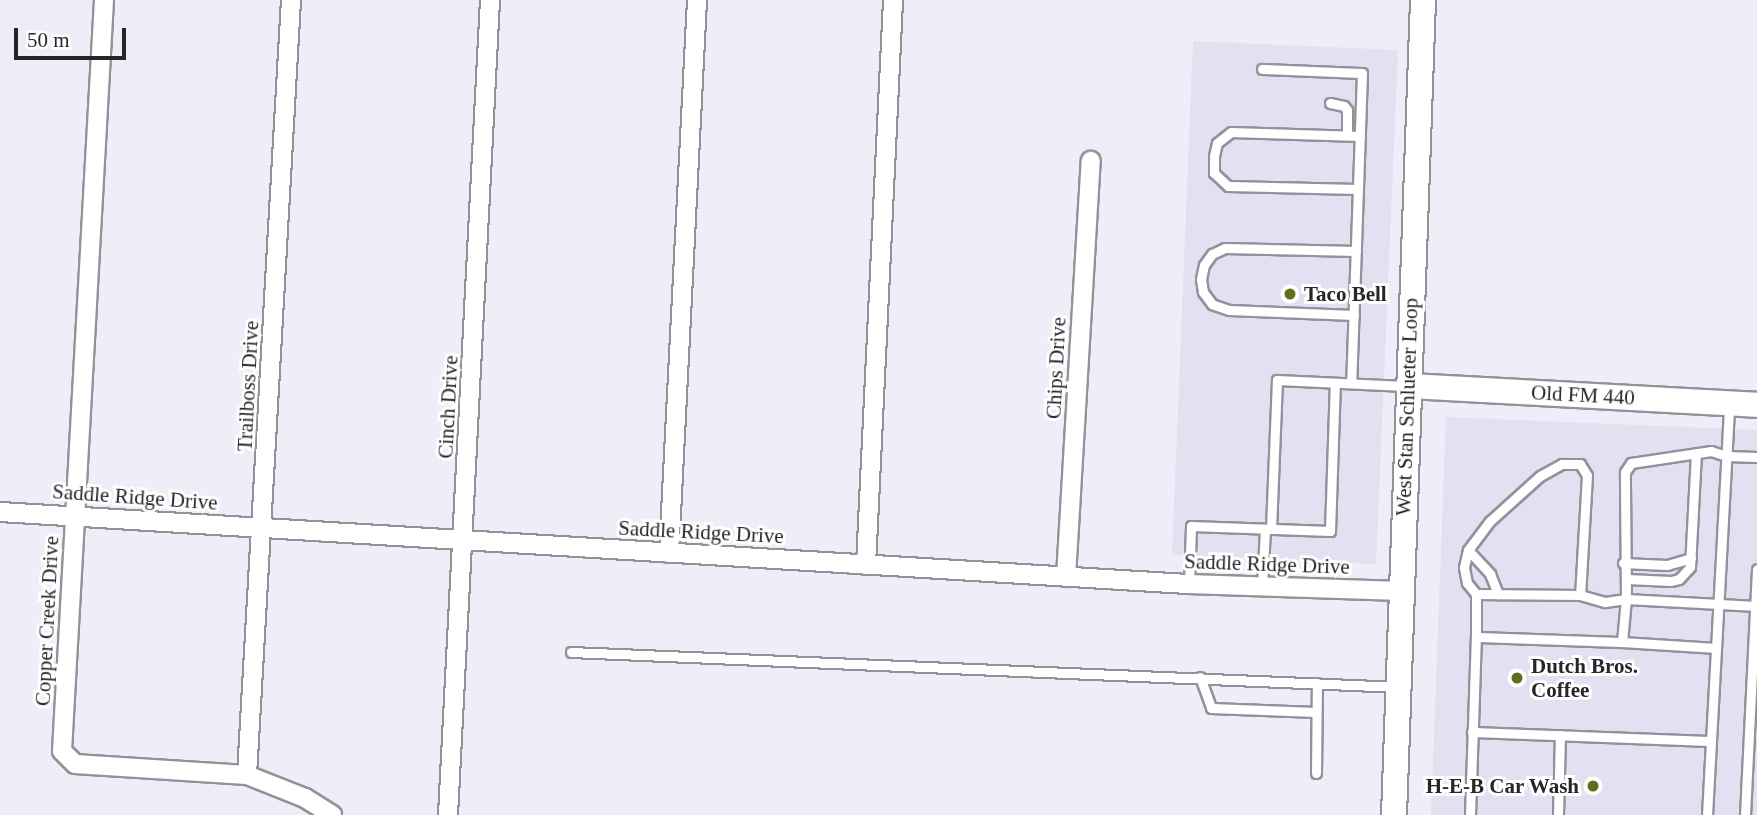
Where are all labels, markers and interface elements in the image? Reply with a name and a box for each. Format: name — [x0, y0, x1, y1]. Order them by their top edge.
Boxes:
scale bar — [18, 14, 130, 58]
text: 50 m — [27, 28, 70, 52]
place label: Taco Bell — [1304, 281, 1387, 307]
marker: Taco Bell — [1282, 286, 1298, 302]
street label: West Stan Schlueter Loop — [1391, 298, 1423, 516]
street label: Chips Drive — [1041, 316, 1071, 420]
street label: Trailboss Drive — [232, 320, 264, 452]
street label: Cinch Drive — [433, 355, 463, 459]
street label: Old FM 440 — [1530, 380, 1636, 410]
street label: Saddle Ridge Drive — [52, 479, 218, 515]
street label: Saddle Ridge Drive — [618, 515, 784, 549]
street label: Copper Creek Drive — [30, 535, 64, 707]
street label: Saddle Ridge Drive — [1184, 549, 1350, 579]
place label: Dutch Bros. Coffee — [1531, 653, 1638, 703]
marker: Dutch Bros. Coffee — [1509, 670, 1525, 686]
place label: H-E-B Car Wash — [1425, 773, 1579, 799]
marker: H-E-B Car Wash — [1585, 778, 1601, 794]

